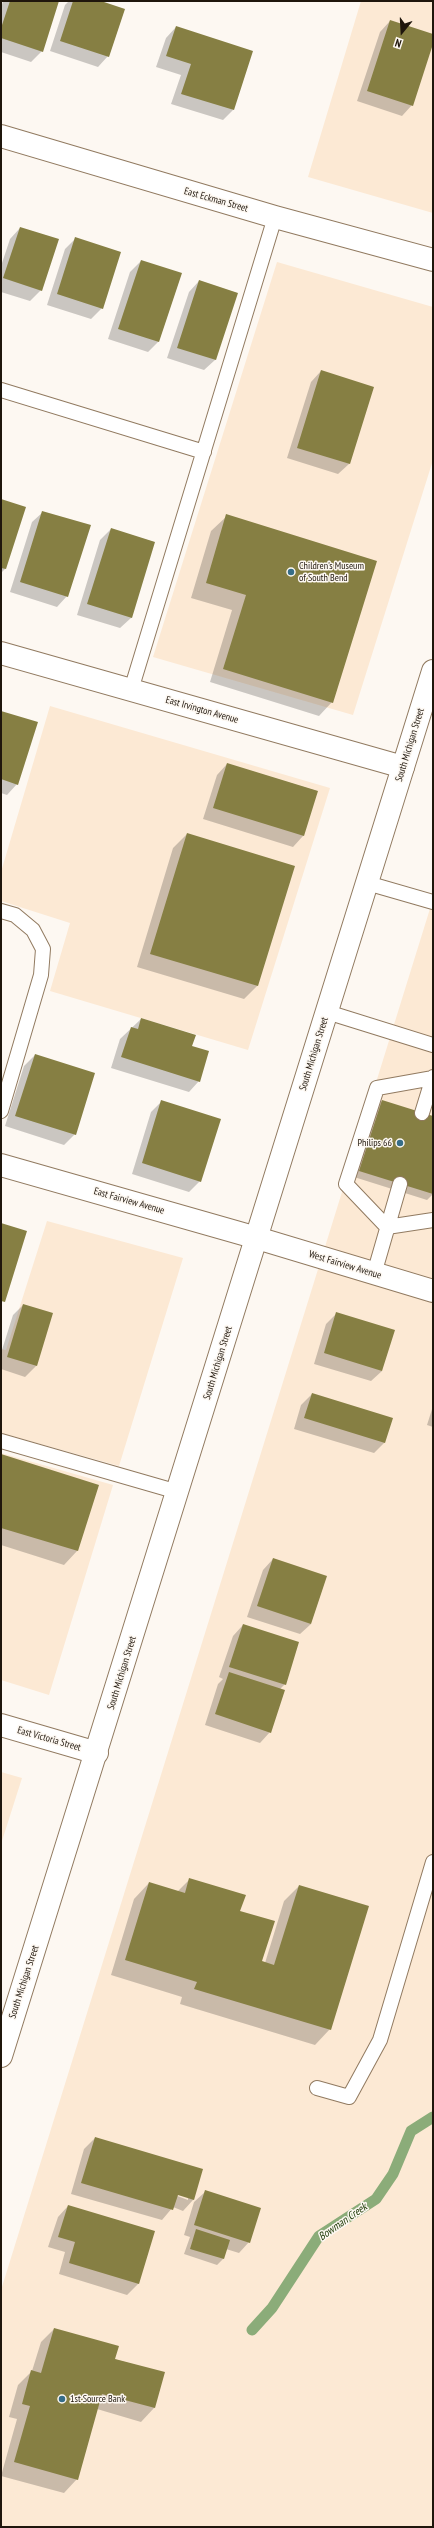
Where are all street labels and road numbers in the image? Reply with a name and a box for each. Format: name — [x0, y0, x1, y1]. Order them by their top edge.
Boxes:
street label: East Eckman Street — [183, 185, 249, 215]
street label: East Irvington Avenue — [164, 694, 240, 726]
street label: South Michigan Street — [393, 707, 427, 783]
street label: South Michigan Street — [297, 1016, 331, 1092]
street label: East Fairview Avenue — [92, 1185, 166, 1217]
street label: West Fairview Avenue — [307, 1248, 383, 1282]
street label: South Michigan Street — [201, 1325, 235, 1401]
street label: South Michigan Street — [105, 1635, 139, 1711]
street label: East Victoria Street — [16, 1724, 82, 1754]
street label: South Michigan Street — [6, 1944, 42, 2020]

